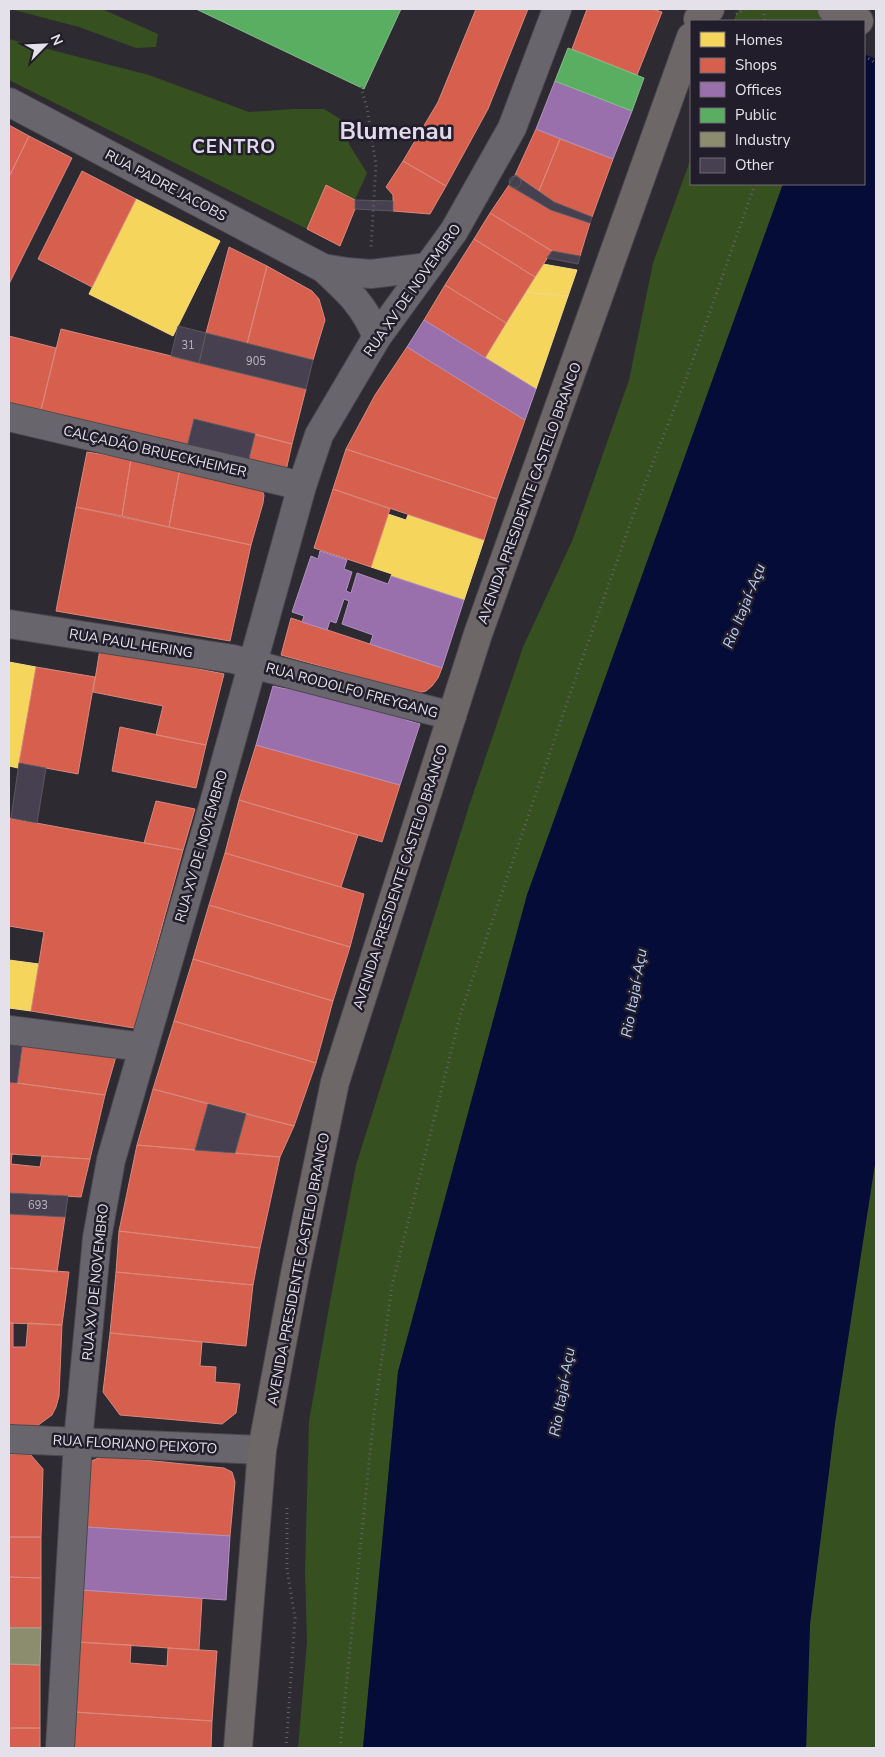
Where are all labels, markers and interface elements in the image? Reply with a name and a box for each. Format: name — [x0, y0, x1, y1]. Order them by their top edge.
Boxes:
north arrow — [20, 20, 70, 70]
legend — [690, 20, 865, 185]
text: Homes — [735, 30, 783, 50]
text: N — [46, 31, 67, 49]
text: Shops — [735, 55, 777, 75]
text: Offices — [735, 80, 782, 100]
text: Public — [735, 105, 776, 125]
district label: Blumenau — [339, 115, 453, 147]
text: Industry — [735, 130, 791, 150]
district label: CENTRO — [192, 134, 276, 160]
street label: RUA PADRE JACOBS — [102, 145, 230, 226]
text: Other — [735, 155, 774, 175]
street label: RUA XV DE NOVEMBRO — [359, 220, 465, 360]
house number: 31 — [181, 338, 195, 353]
house number: 905 — [246, 354, 266, 369]
street label: AVENIDA PRESIDENTE CASTELO BRANCO — [473, 360, 586, 627]
street label: CALÇADÃO BRUECKHEIMER — [61, 421, 248, 482]
water label: Rio Itajaí-Açu — [718, 561, 770, 651]
street label: RUA PAUL HERING — [68, 624, 194, 663]
street label: RUA RODOLFO FREYGANG — [264, 658, 440, 723]
street label: AVENIDA PRESIDENTE CASTELO BRANCO — [349, 742, 452, 1012]
street label: RUA XV DE NOVEMBRO — [171, 768, 232, 925]
water label: Rio Itajaí-Açu — [616, 947, 652, 1039]
street label: AVENIDA PRESIDENTE CASTELO BRANCO — [263, 1131, 334, 1407]
house number: 693 — [28, 1198, 48, 1213]
street label: RUA XV DE NOVEMBRO — [78, 1203, 113, 1361]
water label: Rio Itajaí-Açu — [544, 1346, 580, 1438]
street label: RUA FLORIANO PEIXOTO — [52, 1431, 218, 1458]

